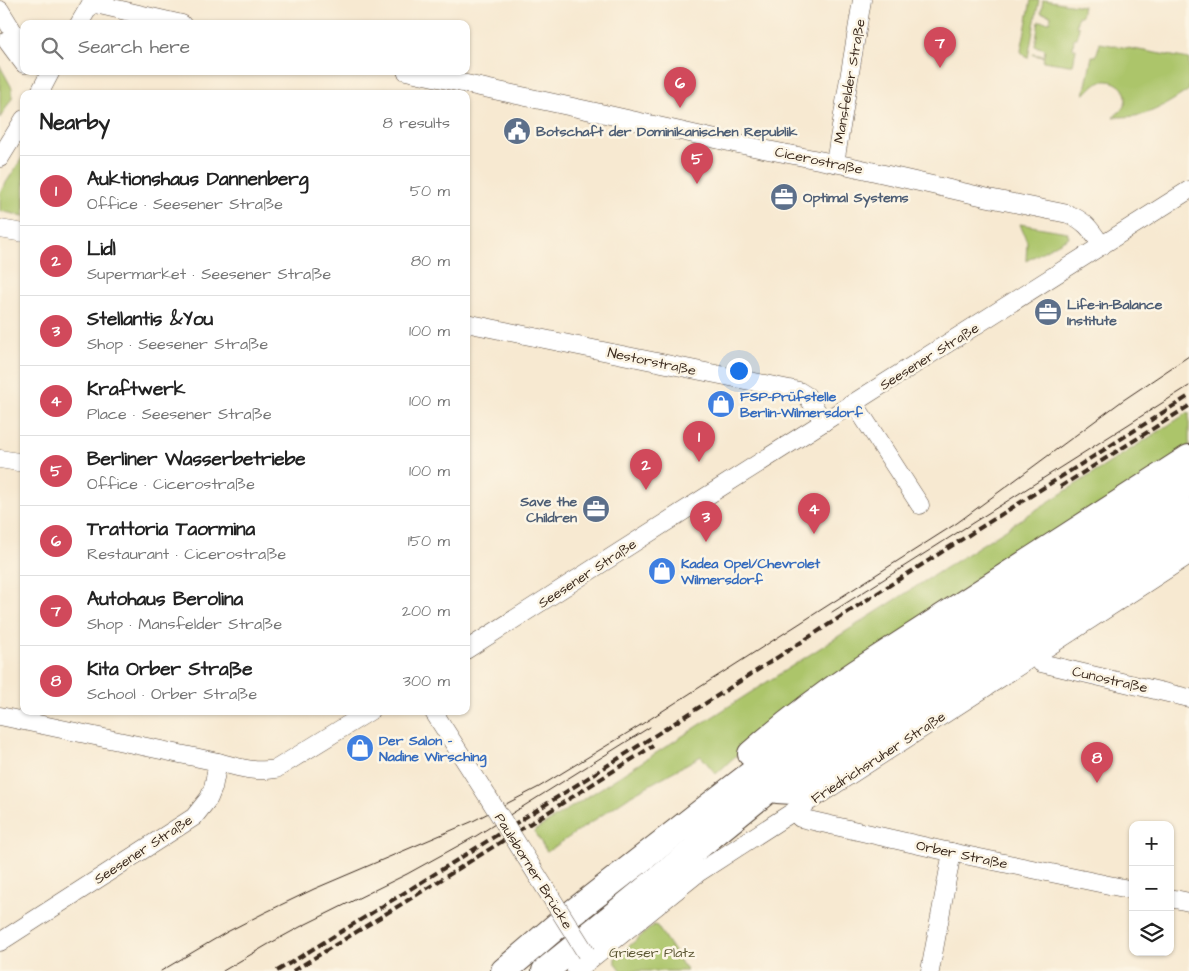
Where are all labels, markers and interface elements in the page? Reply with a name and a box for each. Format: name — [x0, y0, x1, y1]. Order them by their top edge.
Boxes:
street label: Mansfelder Straße — [829, 17, 871, 145]
search box — [20, 20, 470, 75]
pin: 7 — [924, 27, 956, 68]
icon: search — [38, 34, 66, 62]
text: Search here — [78, 34, 190, 61]
pin: 6 — [664, 67, 696, 108]
text: Nearby — [40, 108, 110, 137]
text: 8 results — [383, 112, 450, 134]
public building icon: Botschaft der Dominikanischen Republik — [502, 116, 532, 146]
place label: Botschaft der Dominikanischen Republik — [536, 122, 798, 142]
street label: Cicerostraße — [773, 142, 865, 180]
pin: 5 — [681, 143, 713, 184]
text: Auktionshaus Dannenberg — [87, 166, 309, 193]
text: 1 — [55, 180, 57, 202]
text: 50 m — [410, 180, 450, 202]
office icon: Optimal Systems — [769, 182, 799, 212]
place label: Optimal Systems — [803, 188, 909, 208]
text: Office · Seesener Straße — [87, 193, 283, 215]
text: Lidl — [87, 236, 116, 263]
text: 2 — [51, 250, 61, 272]
text: 80 m — [411, 250, 450, 272]
text: Supermarket · Seesener Straße — [87, 263, 331, 285]
place label: Life-in-Balance Institute — [1067, 295, 1163, 331]
office icon: Life-in-Balance Institute — [1033, 297, 1063, 327]
text: Stellantis &You — [87, 306, 213, 333]
street label: Seesener Straße — [876, 318, 983, 395]
text: 3 — [52, 320, 60, 342]
text: 100 m — [409, 320, 450, 342]
text: Shop · Seesener Straße — [87, 333, 268, 355]
street label: Nestorstraße — [606, 343, 698, 381]
your location — [726, 358, 752, 384]
text: Kraftwerk — [87, 376, 185, 403]
place label: FSP-Prüfstelle Berlin-Wilmersdorf — [740, 387, 863, 423]
shop icon: FSP-Prüfstelle Berlin-Wilmersdorf — [706, 389, 736, 419]
text: 4 — [51, 390, 61, 412]
text: 100 m — [409, 390, 450, 412]
text: Place · Seesener Straße — [87, 403, 272, 425]
pin: 1 — [683, 421, 715, 462]
text: Berliner Wasserbetriebe — [87, 446, 306, 473]
pin: 2 — [630, 449, 662, 490]
text: 5 — [50, 460, 62, 482]
text: 100 m — [409, 460, 450, 482]
text: Office · Cicerostraße — [87, 473, 255, 495]
place label: Save the Children — [519, 492, 577, 528]
pin: 4 — [798, 493, 830, 534]
office icon: Save the Children — [581, 494, 611, 524]
pin: 3 — [690, 501, 722, 542]
text: Trattoria Taormina — [87, 516, 255, 543]
text: 6 — [51, 530, 61, 552]
text: 150 m — [408, 530, 450, 552]
street label: Seesener Straße — [534, 534, 641, 613]
text: Restaurant · Cicerostraße — [87, 543, 286, 565]
place label: Kadea Opel/Chevrolet Wilmersdorf — [680, 554, 820, 590]
shop icon: Kadea Opel/Chevrolet Wilmersdorf — [647, 556, 677, 586]
text: Autohaus Berolina — [87, 586, 243, 613]
text: 7 — [51, 600, 61, 622]
text: 200 m — [402, 600, 450, 622]
text: Shop · Mansfelder Straße — [87, 613, 282, 635]
text: Kita Orber Straße — [87, 656, 252, 683]
street label: Cunostraße — [1070, 662, 1150, 698]
text: 8 — [51, 670, 61, 692]
text: 300 m — [403, 670, 450, 692]
text: School · Orber Straße — [87, 683, 257, 705]
street label: Friedrichsruher Straße — [807, 707, 950, 809]
place label: Der Salon - Nadine Wirsching — [379, 731, 487, 768]
shop icon: Der Salon - Nadine Wirsching — [345, 733, 375, 763]
pin: 8 — [1081, 742, 1113, 783]
street label: Seesener Straße — [90, 810, 197, 889]
street label: Paulsborner Brücke — [489, 810, 577, 934]
map controls — [1129, 821, 1174, 956]
button: + — [1129, 821, 1174, 866]
street label: Orber Straße — [914, 836, 1010, 875]
button: − — [1129, 866, 1174, 911]
button: layers — [1129, 911, 1174, 956]
park label: Grieser Platz — [609, 943, 695, 963]

